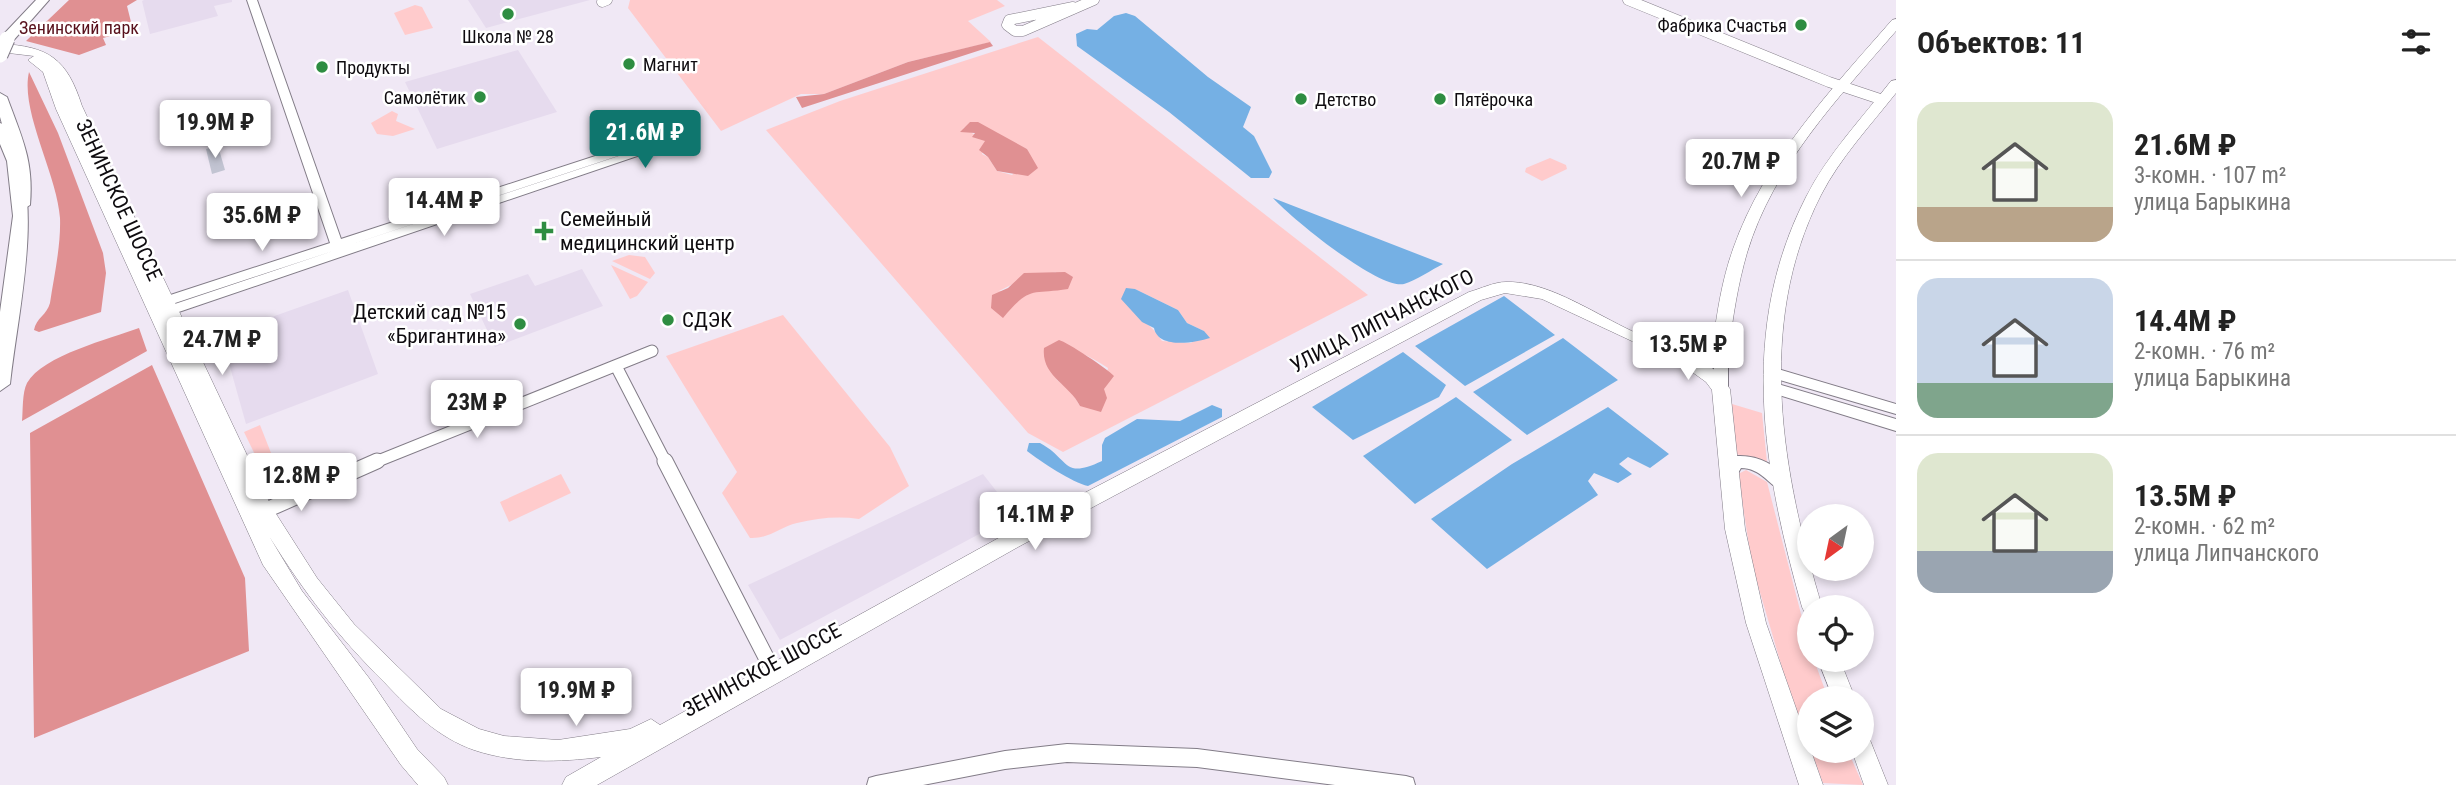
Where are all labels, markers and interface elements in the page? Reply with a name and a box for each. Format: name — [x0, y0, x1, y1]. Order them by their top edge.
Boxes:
marker: Школа № 28 — [500, 6, 516, 22]
place label: Фабрика Счастья — [1657, 15, 1787, 36]
park label: Зенинский парк — [19, 17, 139, 38]
marker: Фабрика Счастья — [1793, 17, 1809, 33]
icon: filters — [2397, 23, 2435, 61]
text: Объектов: 11 — [1917, 25, 2085, 60]
place label: Школа № 28 — [462, 26, 554, 47]
place label: Магнит — [643, 54, 698, 75]
marker: Магнит — [621, 56, 637, 72]
place label: Продукты — [336, 57, 410, 78]
marker: Продукты — [314, 59, 330, 75]
place label: Самолётик — [384, 87, 466, 108]
marker: Самолётик — [472, 89, 488, 105]
place label: Детство — [1315, 89, 1376, 110]
place label: Пятёрочка — [1454, 89, 1533, 110]
marker: Детство — [1293, 91, 1309, 107]
marker: Пятёрочка — [1432, 91, 1448, 107]
pin: 19.9M ₽ — [150, 100, 280, 160]
text: 19.9M ₽ — [176, 109, 254, 136]
pin: 21.6M ₽ — [580, 110, 710, 170]
street label: ЗЕНИНСКОЕ ШОССЕ — [71, 115, 167, 285]
text: 21.6M ₽ — [606, 119, 684, 146]
text: 21.6M ₽ — [2134, 127, 2237, 162]
icon: home — [1973, 130, 2057, 214]
pin: 20.7M ₽ — [1676, 140, 1806, 199]
text: 20.7M ₽ — [1702, 148, 1780, 175]
text: 3-комн. · 107 m² — [2134, 162, 2286, 189]
pin: 14.4M ₽ — [379, 178, 509, 238]
text: 14.4M ₽ — [405, 187, 483, 214]
text: улица Барыкина — [2134, 189, 2291, 216]
pin: 35.6M ₽ — [197, 194, 327, 253]
text: 35.6M ₽ — [223, 202, 301, 229]
place label: Семейный медицинский центр — [560, 207, 735, 255]
marker: Семейный медицинский центр — [534, 221, 554, 241]
street label: УЛИЦА ЛИПЧАНСКОГО — [1286, 264, 1478, 378]
place label: Детский сад №15 «Бригантина» — [353, 300, 506, 348]
text: 14.4M ₽ — [2134, 303, 2237, 338]
icon: home — [1973, 306, 2057, 390]
place label: СДЭК — [682, 308, 732, 332]
marker: СДЭК — [660, 312, 676, 328]
marker: Детский сад №15 «Бригантина» — [512, 316, 528, 332]
pin: 24.7M ₽ — [157, 318, 287, 377]
pin: 13.5M ₽ — [1623, 322, 1753, 382]
text: 24.7M ₽ — [183, 326, 261, 353]
text: 13.5M ₽ — [1649, 331, 1727, 358]
text: 2-комн. · 76 m² — [2134, 338, 2275, 365]
text: улица Барыкина — [2134, 365, 2291, 392]
pin: 23M ₽ — [428, 380, 526, 440]
text: 23M ₽ — [447, 389, 507, 416]
pin: 12.8M ₽ — [236, 454, 366, 513]
text: 12.8M ₽ — [262, 462, 340, 489]
text: 13.5M ₽ — [2134, 478, 2237, 513]
icon: home — [1973, 481, 2057, 565]
pin: 14.1M ₽ — [970, 492, 1100, 552]
text: 14.1M ₽ — [996, 501, 1074, 528]
north arrow — [1797, 504, 1874, 581]
map controls — [1797, 504, 1874, 763]
text: 2-комн. · 62 m² — [2134, 513, 2275, 540]
text: улица Липчанского — [2134, 540, 2319, 567]
button: locate — [1797, 595, 1874, 672]
street label: ЗЕНИНСКОЕ ШОССЕ — [679, 618, 845, 722]
pin: 19.9M ₽ — [511, 668, 641, 728]
text: 19.9M ₽ — [537, 677, 615, 704]
button: layers — [1797, 686, 1874, 763]

